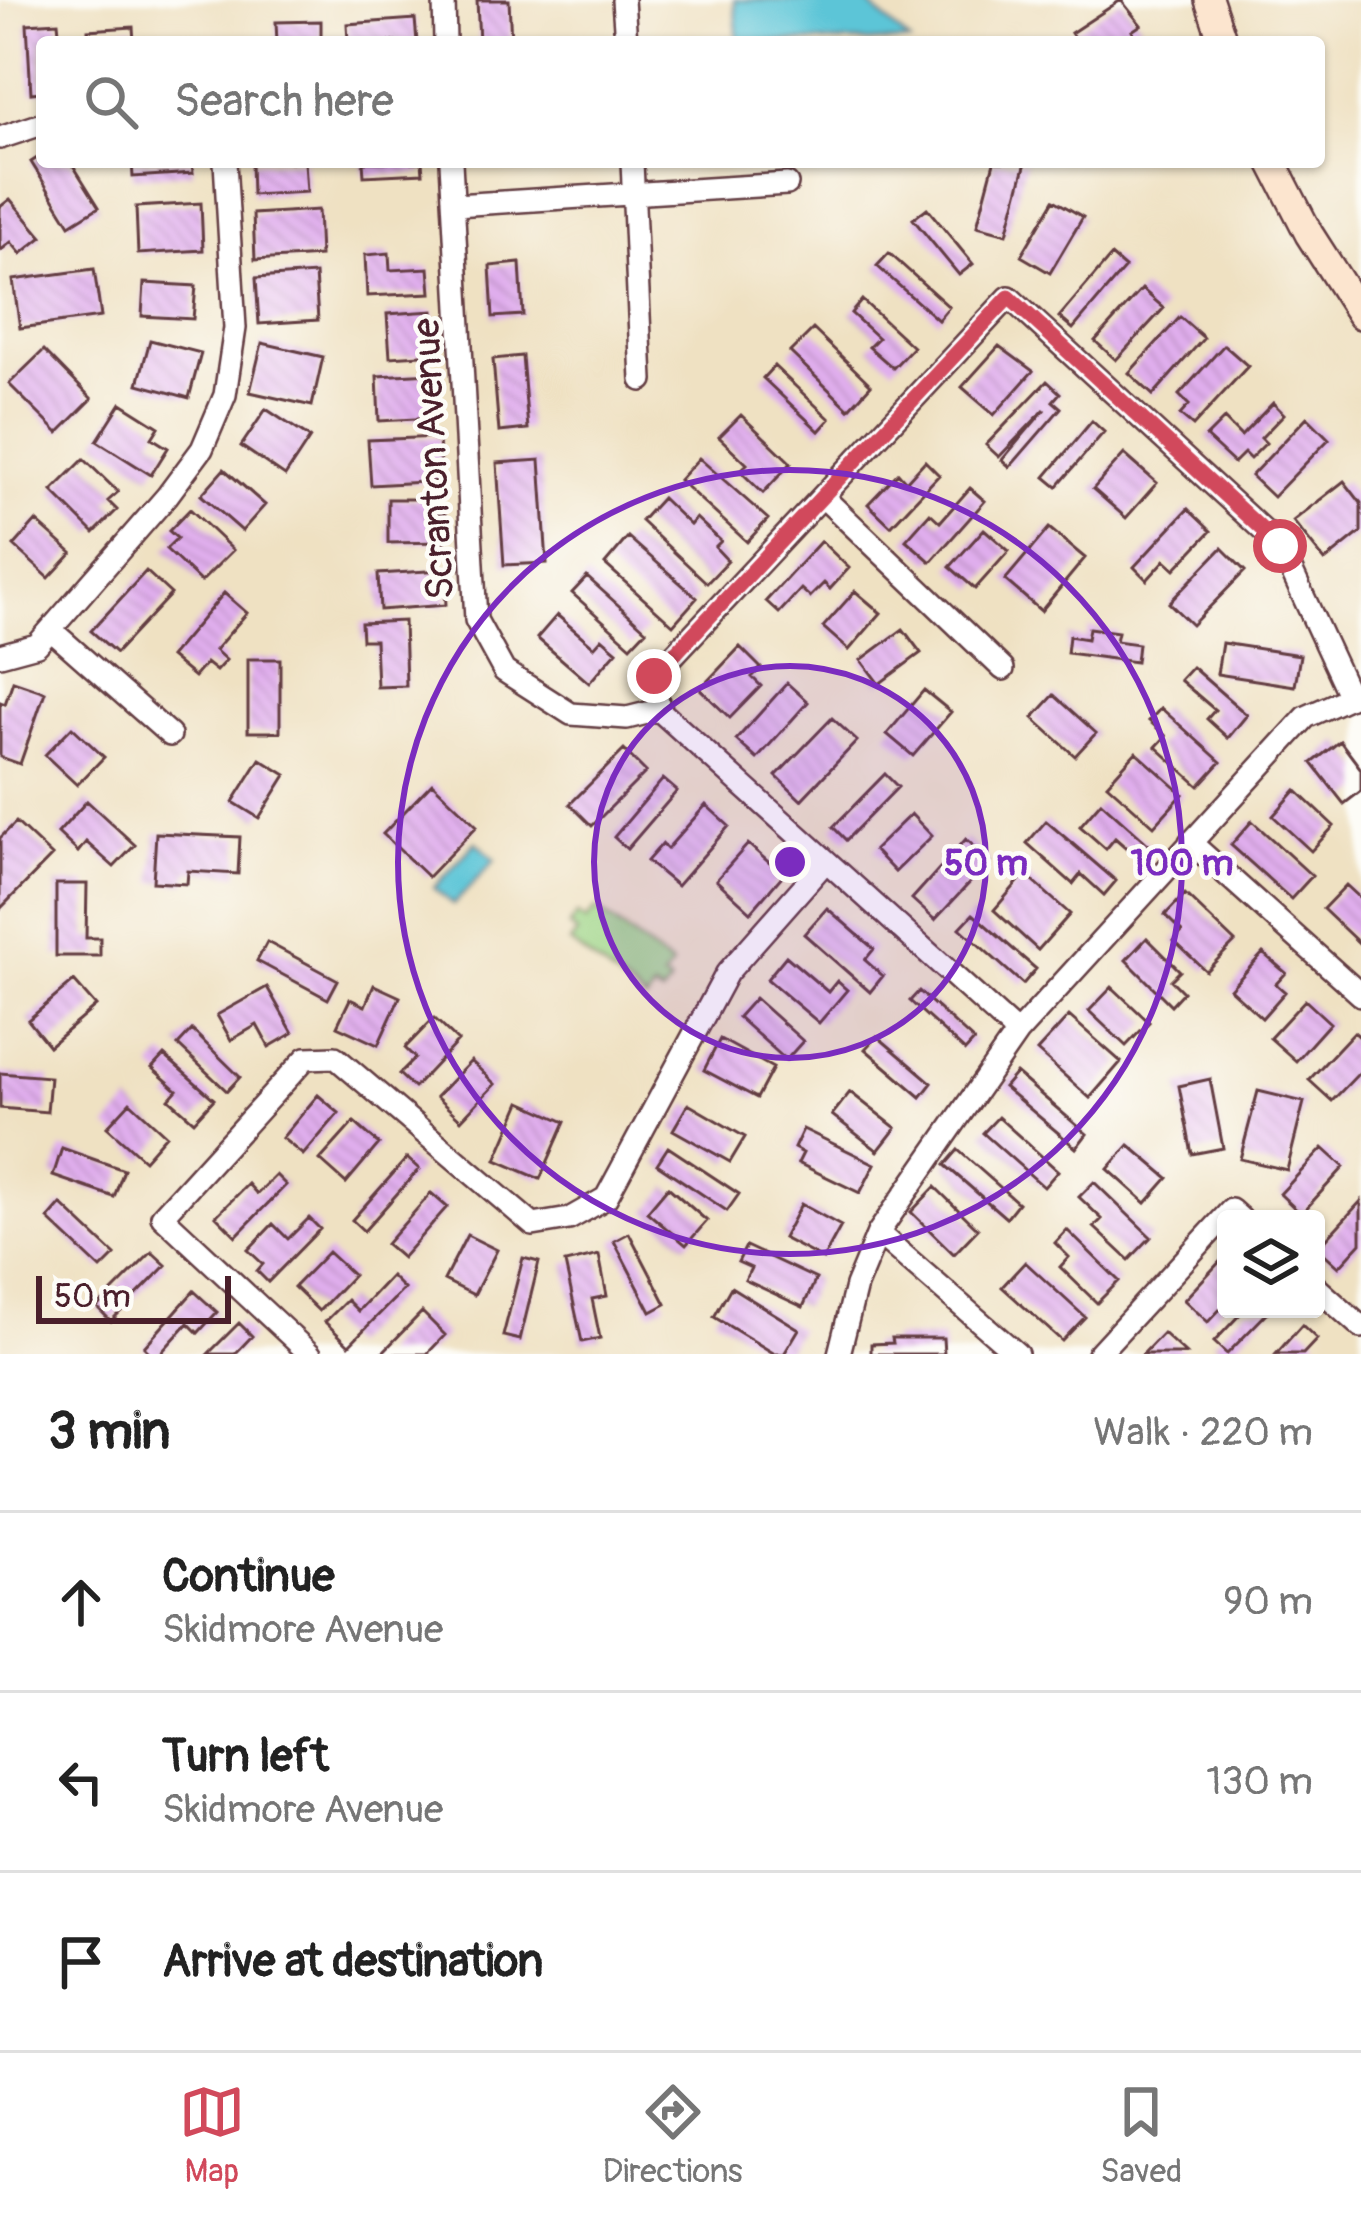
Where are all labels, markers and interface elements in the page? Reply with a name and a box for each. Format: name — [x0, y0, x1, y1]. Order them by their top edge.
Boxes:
search box — [36, 36, 1325, 168]
icon: search — [78, 69, 144, 135]
text: Search here — [174, 74, 394, 130]
street label: Scranton Avenue — [402, 317, 465, 601]
route start — [1253, 519, 1307, 573]
route end — [627, 649, 681, 703]
centre of rings — [769, 841, 811, 883]
text: 50 m — [944, 841, 1028, 886]
text: 100 m — [1130, 841, 1234, 886]
map controls — [1217, 1210, 1325, 1318]
button: layers — [1217, 1210, 1325, 1318]
scale bar — [36, 1270, 231, 1323]
text: 50 m — [54, 1276, 131, 1317]
text: 3 min — [48, 1400, 170, 1464]
text: Walk · 220 m — [1093, 1408, 1313, 1457]
text: Continue — [162, 1549, 335, 1605]
icon: ahead — [48, 1569, 114, 1635]
text: 90 m — [1223, 1577, 1313, 1626]
text: Skidmore Avenue — [162, 1605, 443, 1654]
text: Turn left — [162, 1729, 329, 1785]
icon: left — [48, 1749, 114, 1815]
text: 130 m — [1206, 1757, 1313, 1806]
text: Skidmore Avenue — [162, 1785, 443, 1834]
icon: arrive — [48, 1929, 114, 1995]
text: Arrive at destination — [162, 1934, 543, 1990]
tab: Map — [179, 2079, 245, 2192]
tab: Directions — [603, 2079, 743, 2192]
tab: Saved — [1100, 2079, 1182, 2192]

